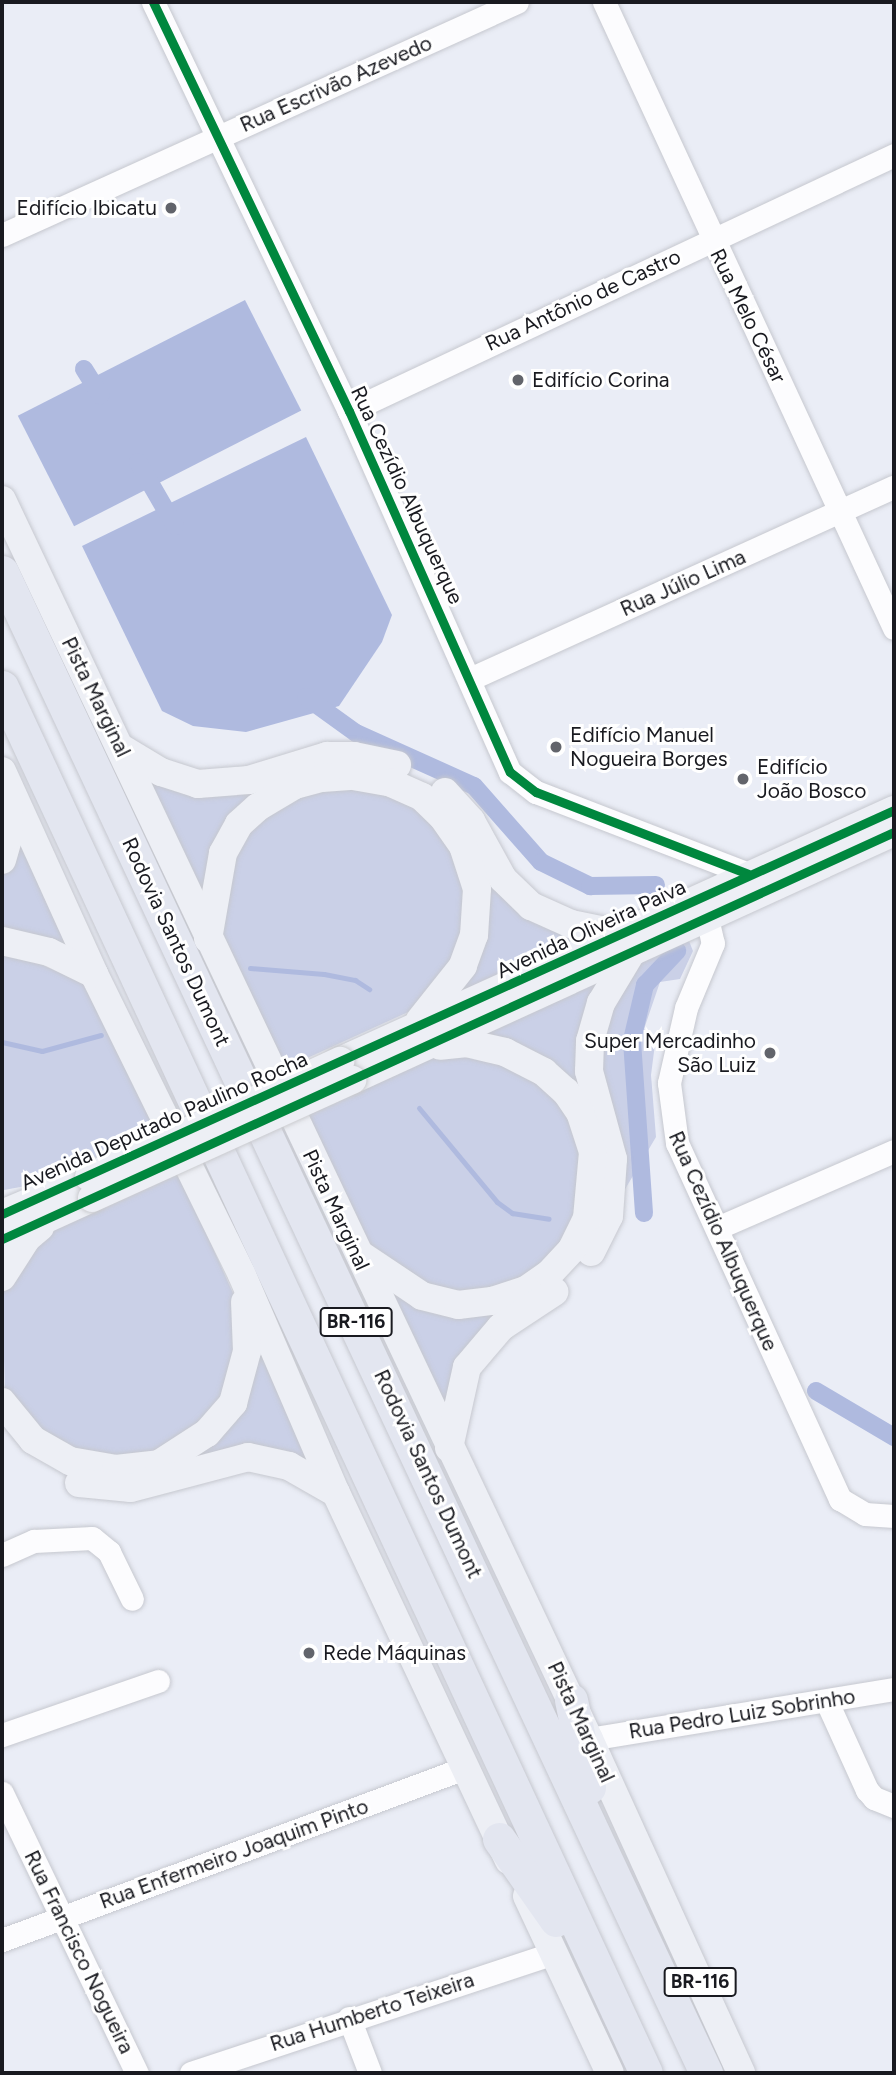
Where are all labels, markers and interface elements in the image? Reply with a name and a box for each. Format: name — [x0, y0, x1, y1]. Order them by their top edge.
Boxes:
street label: Rua Escrivão Azevedo — [236, 30, 436, 138]
place label: Edifício Ibicatu — [17, 195, 157, 221]
marker: Edifício Ibicatu — [163, 200, 179, 216]
street label: Rua Antônio de Castro — [481, 244, 685, 356]
street label: Rua Melo César — [705, 245, 791, 387]
place label: Edifício Corina — [532, 367, 670, 393]
marker: Edifício Corina — [510, 372, 526, 388]
street label: Rua Cezídio Albuquerque — [345, 382, 469, 608]
street label: Rua Júlio Lima — [616, 544, 750, 622]
street label: Pista Marginal — [56, 633, 136, 761]
place label: Edifício Manuel Nogueira Borges — [570, 722, 727, 772]
marker: Edifício Manuel Nogueira Borges — [548, 739, 564, 755]
place label: Edifício João Bosco — [757, 754, 866, 804]
marker: Edifício João Bosco — [735, 771, 751, 787]
street label: Rodovia Santos Dumont — [117, 834, 235, 1050]
street label: Avenida Oliveira Paiva — [492, 874, 690, 984]
place label: Super Mercadinho São Luiz — [584, 1028, 756, 1078]
marker: Super Mercadinho São Luiz — [762, 1045, 778, 1061]
street label: Avenida Deputado Paulino Rocha — [17, 1046, 311, 1196]
street label: Rua Cezídio Albuquerque — [663, 1127, 783, 1355]
street label: Pista Marginal — [297, 1146, 375, 1274]
road number: BR-116 — [319, 1306, 393, 1338]
street label: Rodovia Santos Dumont — [369, 1366, 487, 1582]
place label: Rede Máquinas — [323, 1640, 466, 1666]
marker: Rede Máquinas — [301, 1645, 317, 1661]
street label: Pista Marginal — [542, 1658, 620, 1786]
street label: Rua Pedro Luiz Sobrinho — [627, 1684, 857, 1744]
street label: Rua Enfermeiro Joaquim Pinto — [96, 1794, 372, 1914]
street label: Rua Francisco Nogueira — [19, 1846, 139, 2058]
road number: BR-116 — [663, 1966, 737, 1998]
street label: Rua Humberto Teixeira — [267, 1967, 477, 2057]

